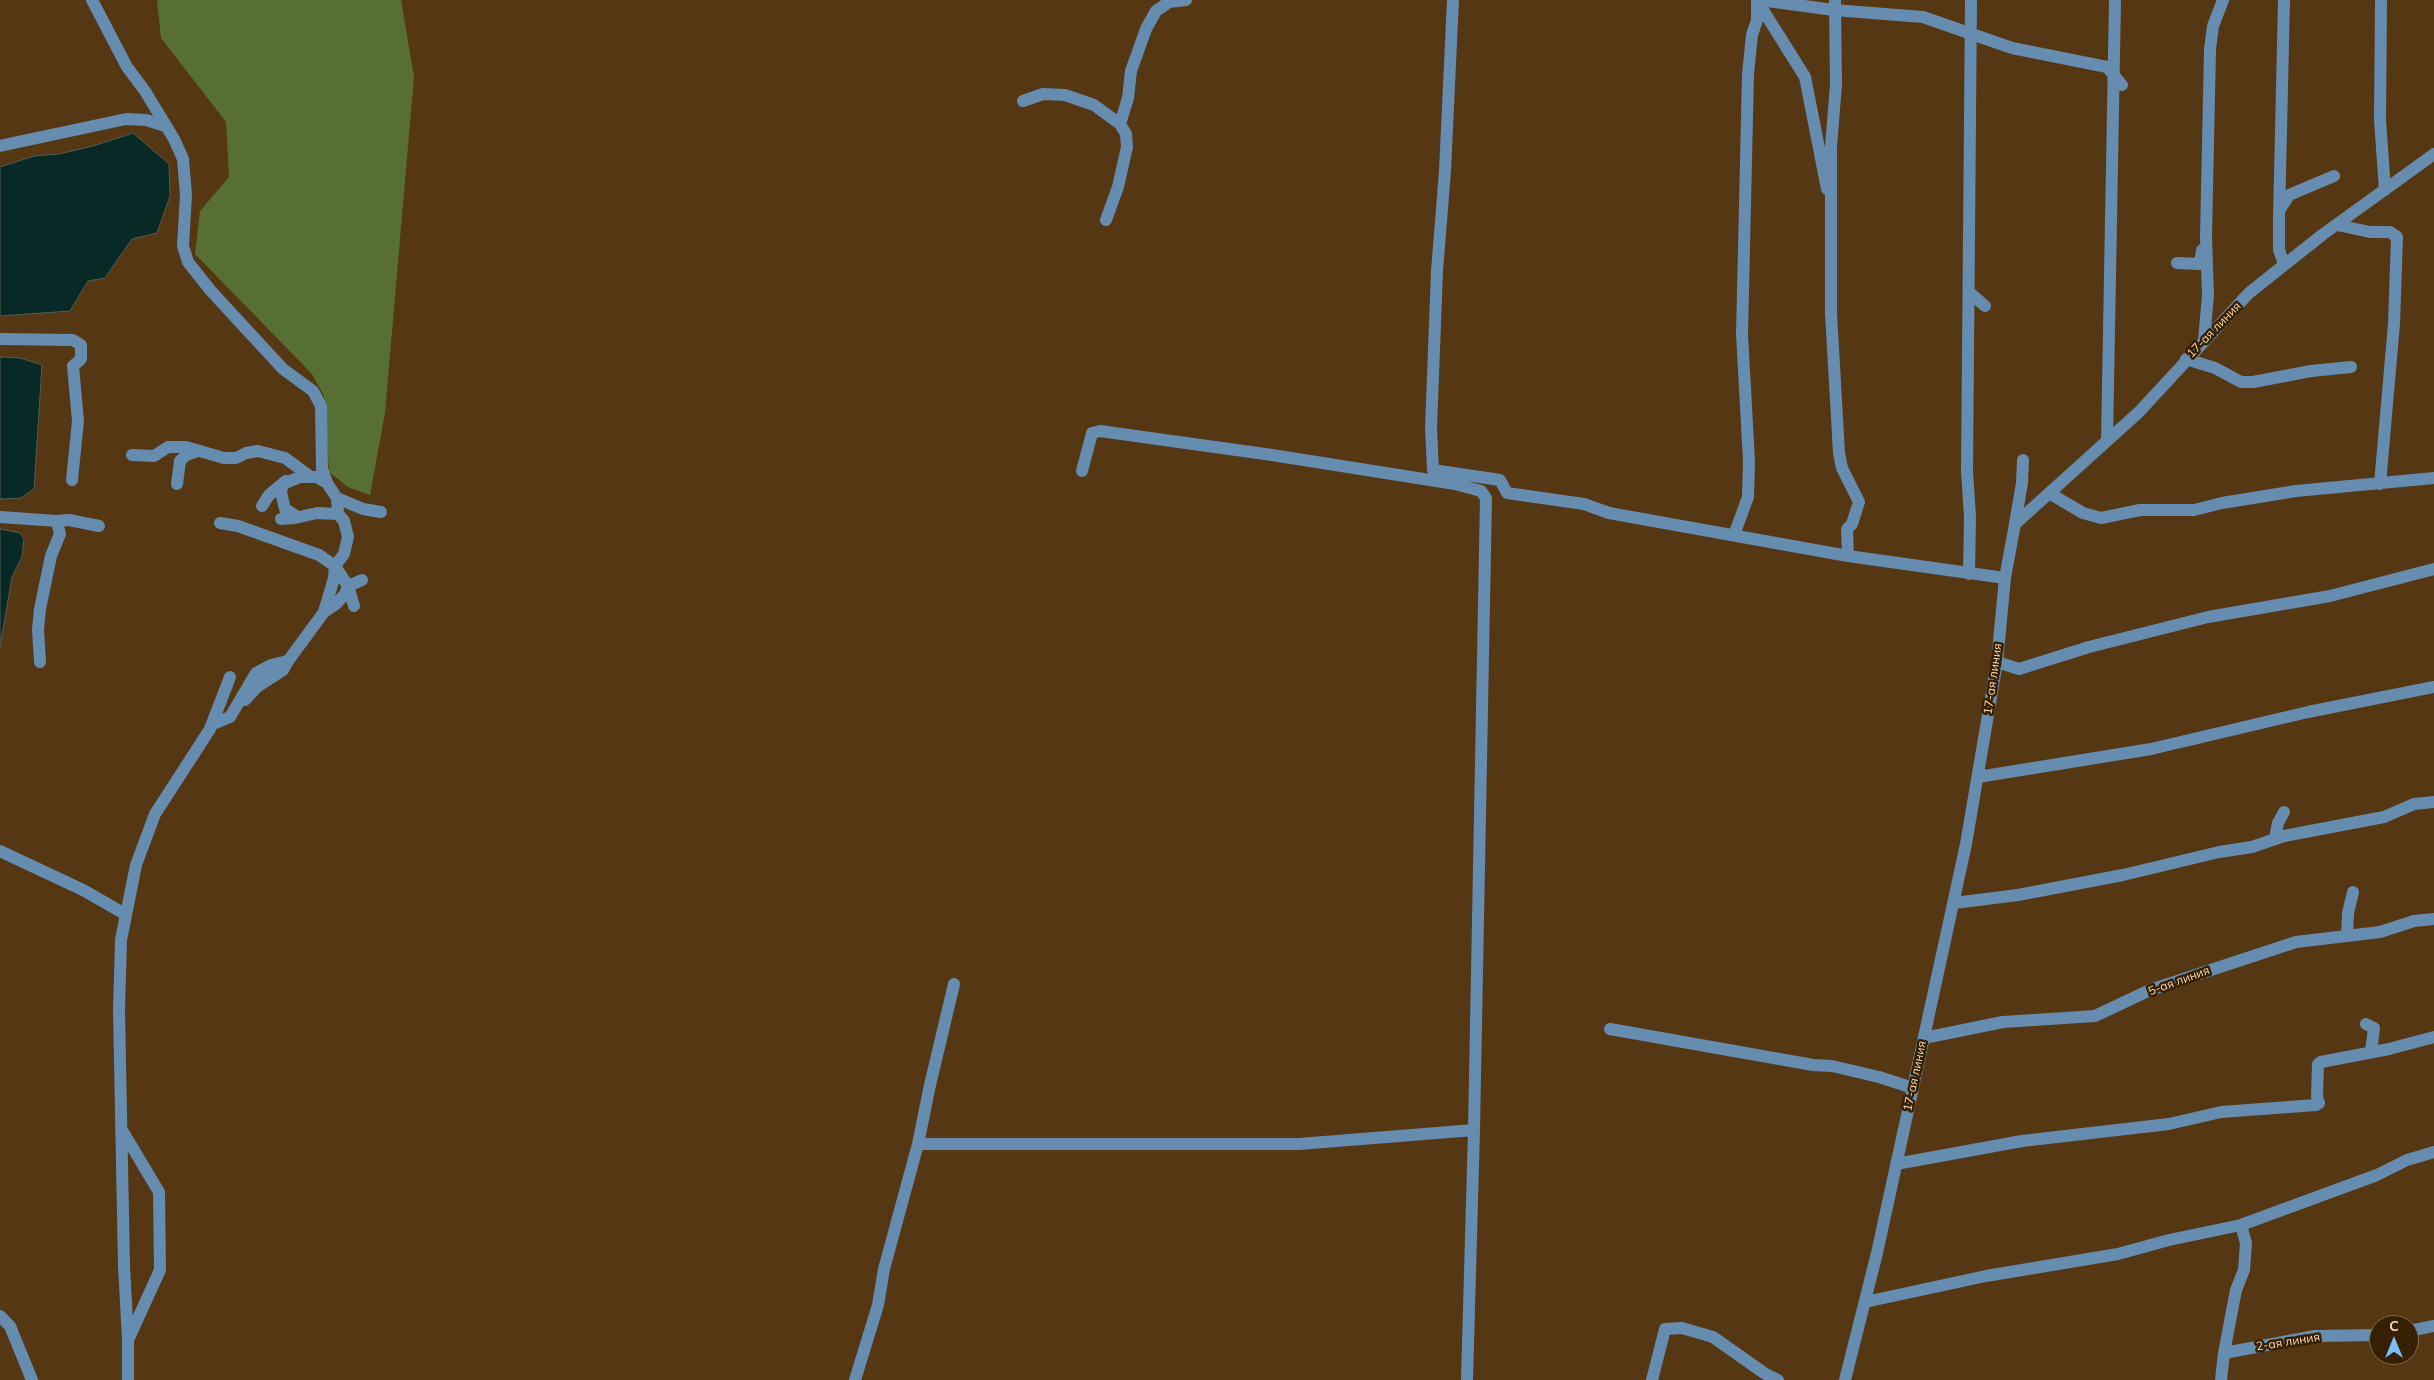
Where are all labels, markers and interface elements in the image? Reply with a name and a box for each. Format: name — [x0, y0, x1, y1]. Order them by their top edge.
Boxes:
street label: 17-ая линия — [2184, 299, 2244, 361]
street label: 17-ая линия — [1981, 643, 2005, 715]
street label: 5-ая линия — [2146, 963, 2212, 999]
street label: 17-ая линия — [1901, 1039, 1929, 1113]
north arrow — [2369, 1315, 2419, 1365]
text: С — [2389, 1317, 2399, 1335]
street label: 2-ая линия — [2255, 1330, 2321, 1354]

